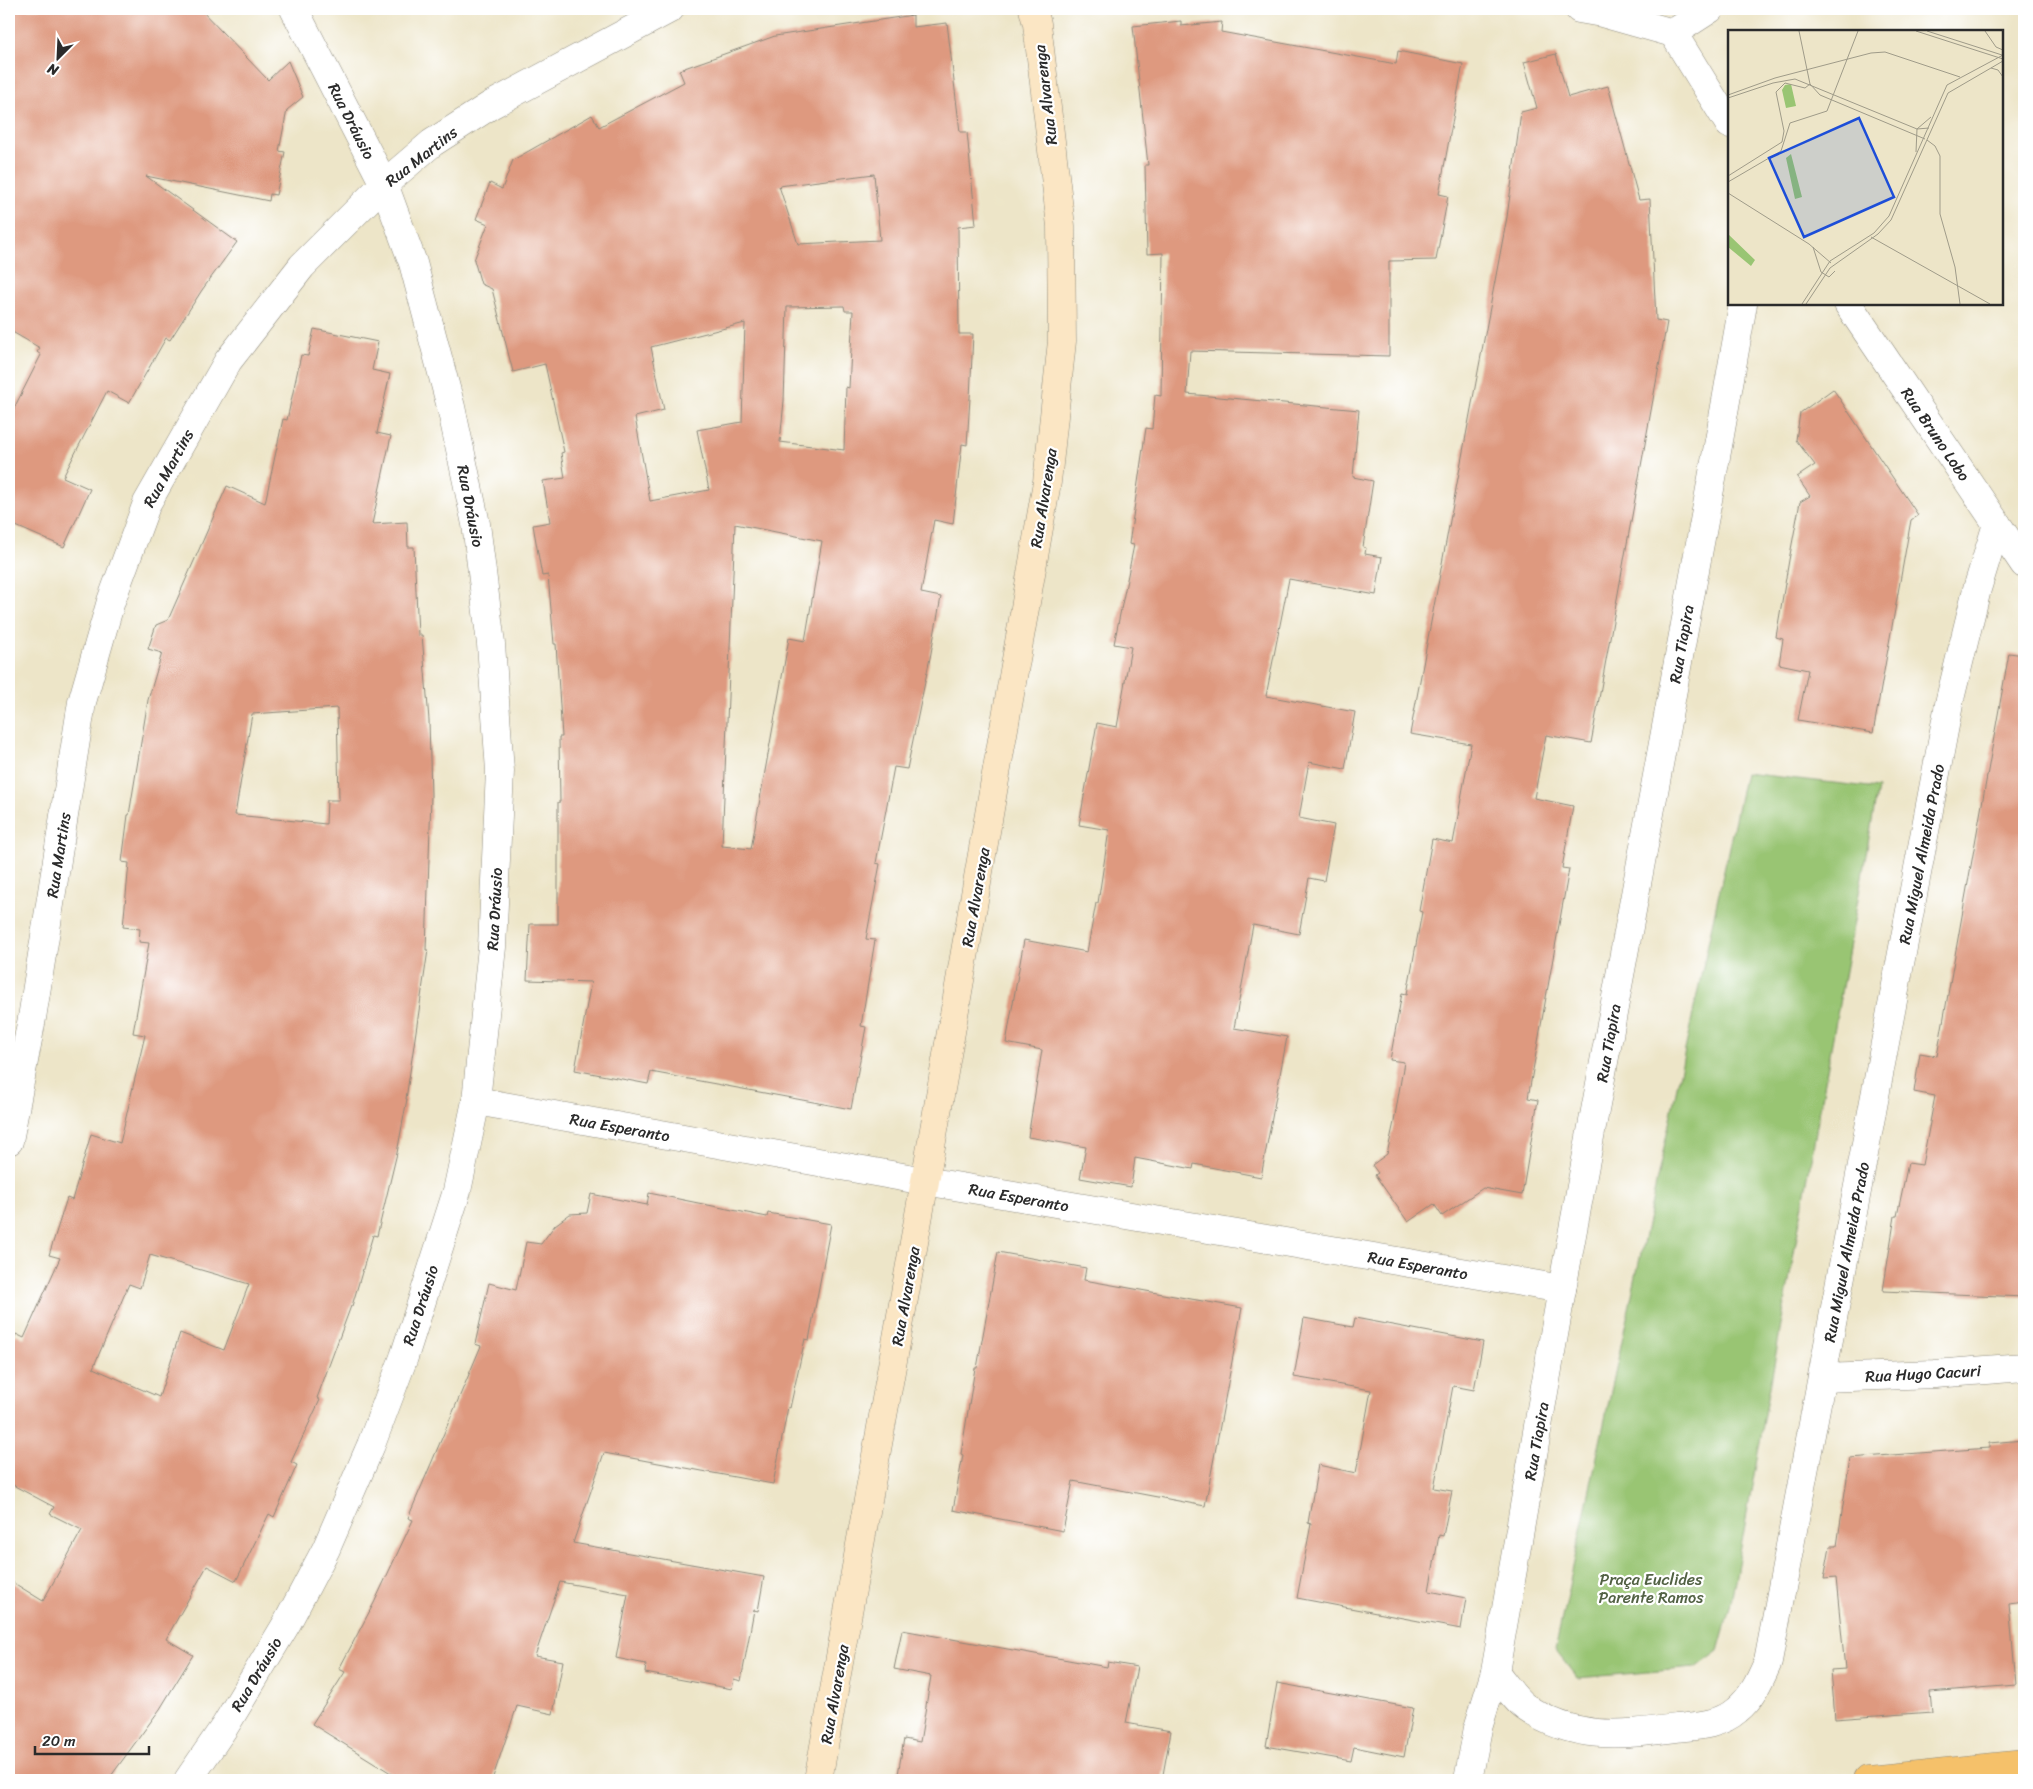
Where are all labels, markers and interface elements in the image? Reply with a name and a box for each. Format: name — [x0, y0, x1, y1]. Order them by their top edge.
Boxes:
inset map — [1728, 30, 2003, 305]
north arrow — [32, 32, 82, 82]
street label: Rua Alvarenga — [1025, 42, 1066, 147]
text: N — [43, 56, 63, 83]
street label: Rua Dráusio — [320, 78, 383, 165]
street label: Rua Martins — [378, 118, 465, 194]
street label: Rua Bruno Lobo — [1893, 381, 1978, 488]
street label: Rua Martins — [135, 423, 202, 513]
street label: Rua Alvarenga — [1021, 445, 1066, 550]
street label: Rua Dráusio — [448, 463, 493, 550]
street label: Rua Tiapira — [1660, 603, 1703, 685]
street label: Rua Miguel Almeida Prado — [1890, 761, 1953, 947]
street label: Rua Martins — [37, 810, 80, 900]
street label: Rua Alvarenga — [952, 844, 999, 949]
street label: Rua Dráusio — [478, 867, 511, 951]
street label: Rua Tiapira — [1587, 1002, 1630, 1084]
street label: Rua Esperanto — [568, 1104, 672, 1151]
street label: Rua Miguel Almeida Prado — [1815, 1159, 1878, 1345]
street label: Rua Esperanto — [967, 1174, 1071, 1221]
street label: Rua Esperanto — [1366, 1242, 1470, 1289]
street label: Rua Alvarenga — [882, 1243, 929, 1348]
street label: Rua Dráusio — [394, 1261, 447, 1349]
street label: Rua Hugo Cacuri — [1864, 1356, 1982, 1391]
street label: Rua Tiapira — [1515, 1400, 1558, 1482]
park label: Praça Euclides Parente Ramos — [1599, 1565, 1704, 1612]
street label: Rua Dráusio — [223, 1631, 290, 1717]
street label: Rua Alvarenga — [811, 1641, 858, 1746]
scale bar — [35, 1724, 149, 1756]
text: 20 m — [42, 1728, 76, 1754]

